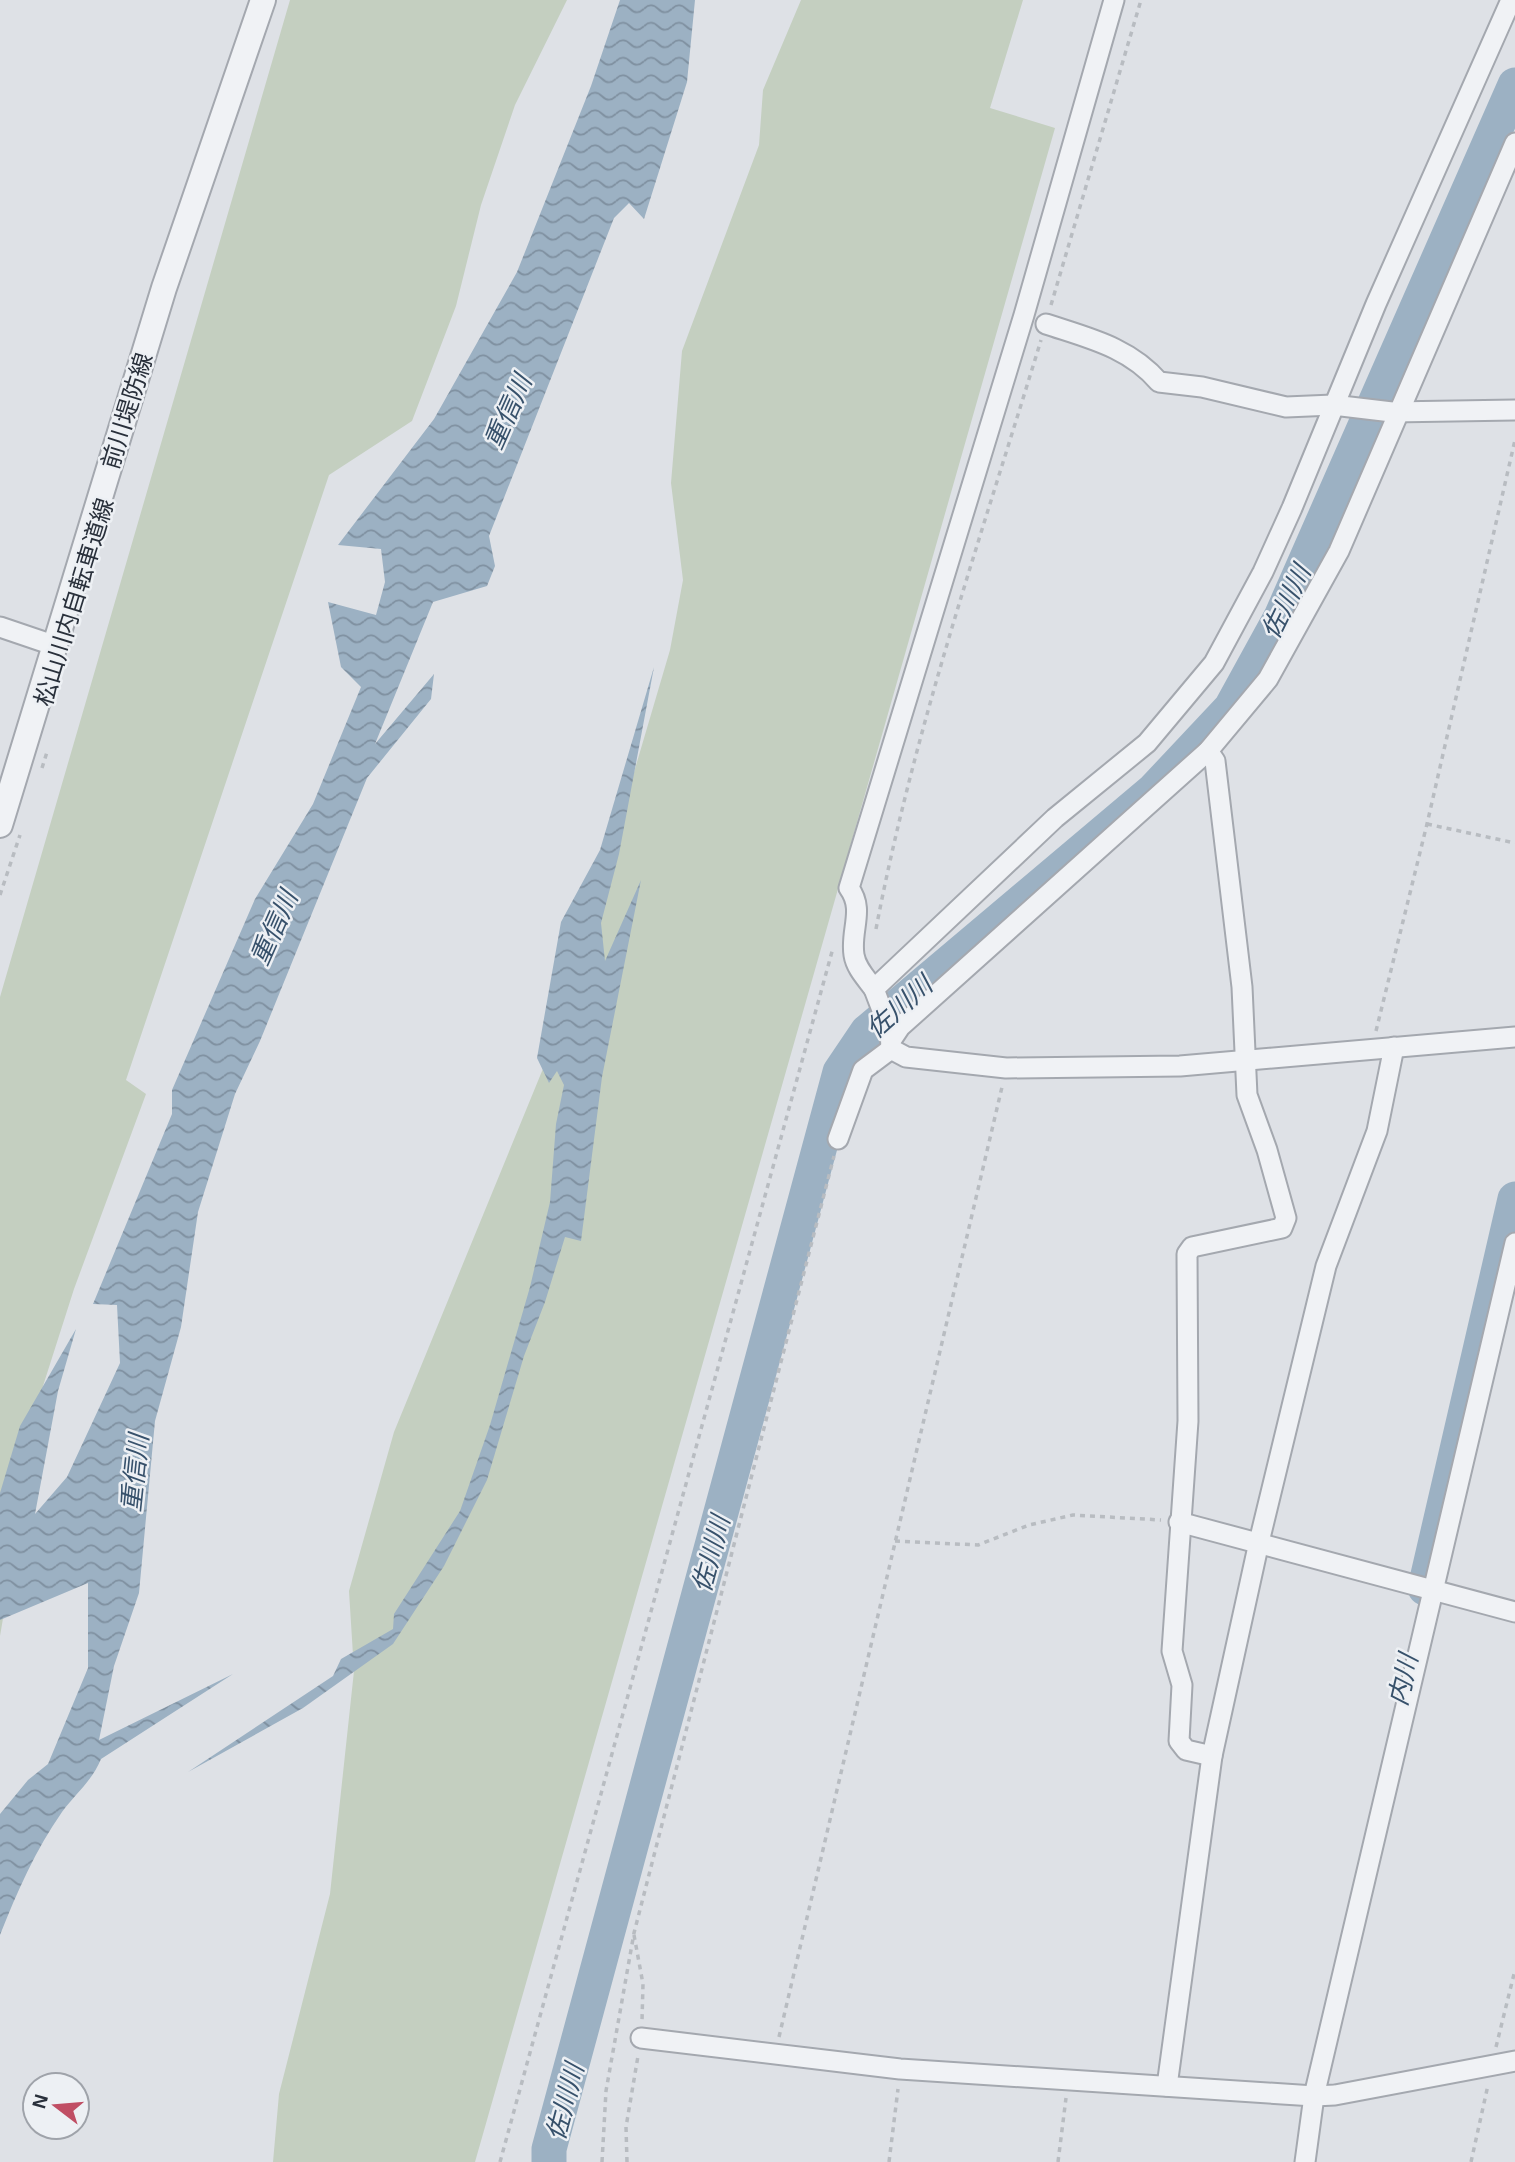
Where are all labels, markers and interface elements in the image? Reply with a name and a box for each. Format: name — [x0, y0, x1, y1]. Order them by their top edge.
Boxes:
street label: 前川堤防線 — [97, 350, 157, 472]
water label: 重信川 — [478, 368, 539, 454]
street label: 松山川内自転車道線 — [30, 495, 118, 709]
water label: 佐川川 — [1255, 558, 1318, 644]
water label: 重信川 — [244, 884, 305, 970]
water label: 佐川川 — [860, 968, 940, 1044]
water label: 重信川 — [116, 1430, 154, 1513]
water label: 佐川川 — [686, 1510, 736, 1596]
water label: 内川 — [1383, 1648, 1424, 1709]
water label: 佐川川 — [540, 2058, 590, 2144]
north arrow — [21, 2071, 91, 2141]
text: N — [28, 2092, 52, 2111]

